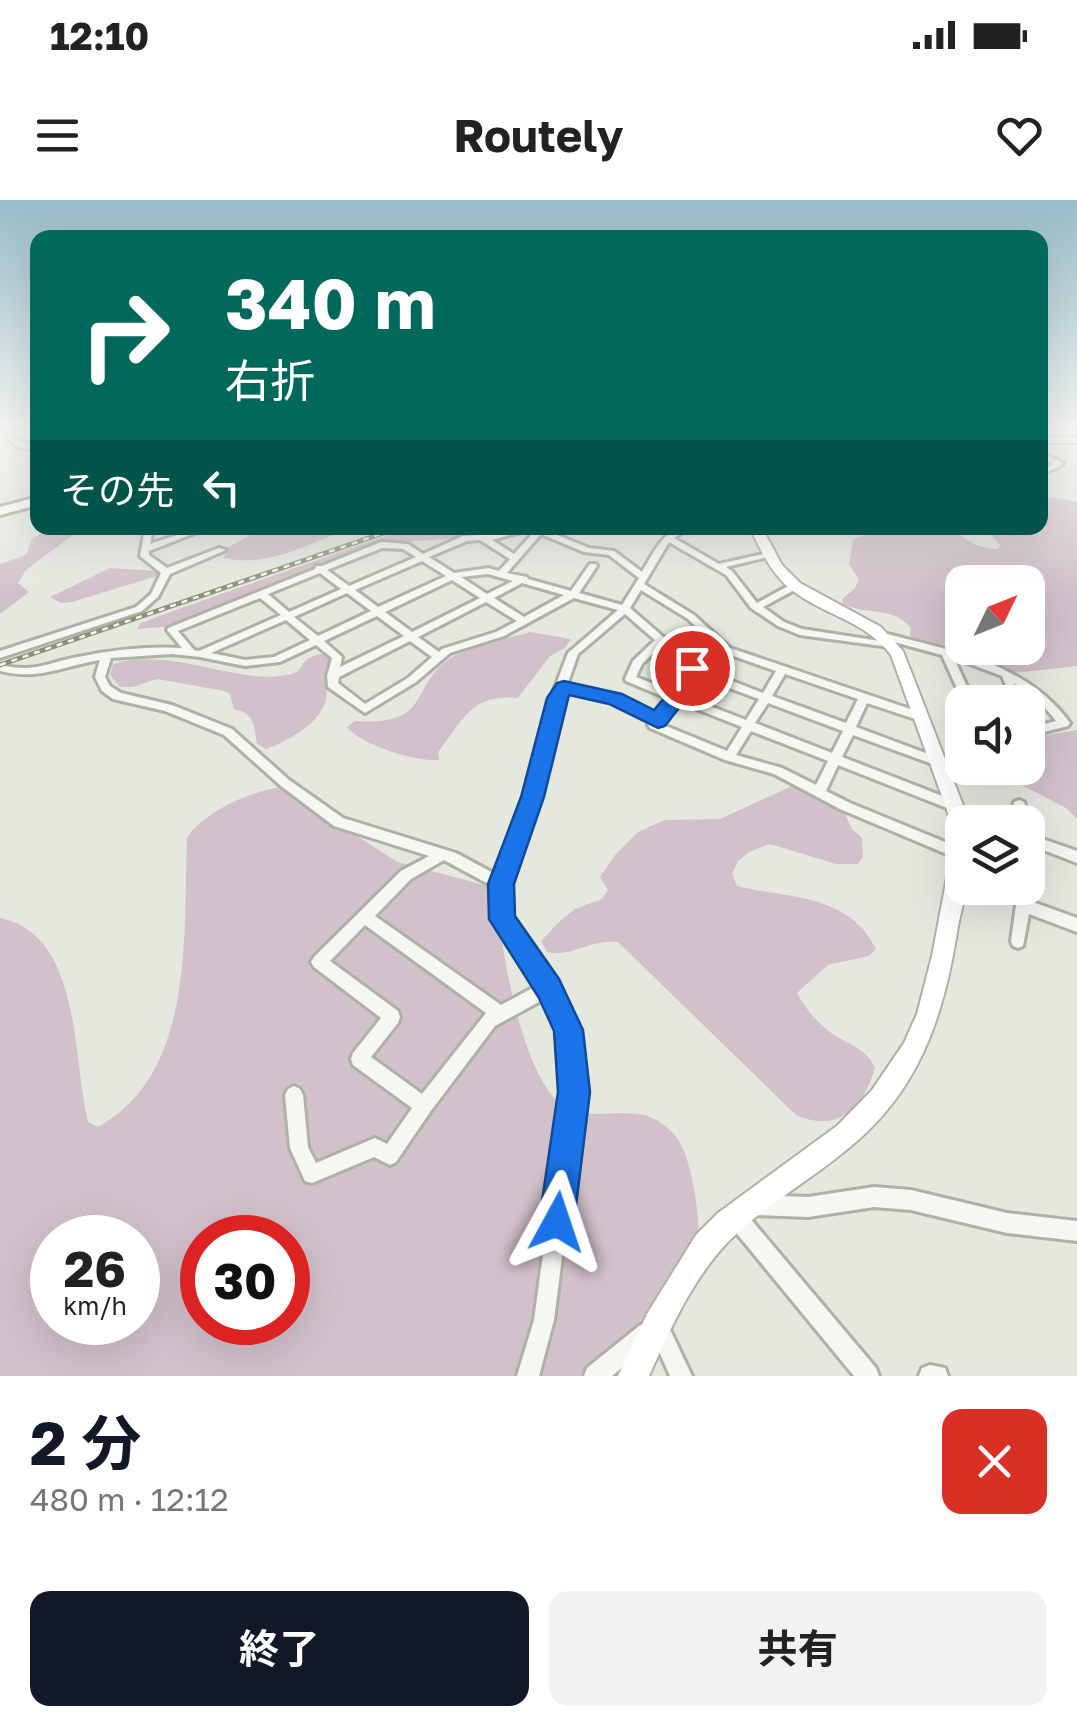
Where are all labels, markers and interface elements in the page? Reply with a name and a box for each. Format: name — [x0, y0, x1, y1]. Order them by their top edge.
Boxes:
text: 12:10 — [50, 13, 149, 58]
icon: menu — [30, 108, 85, 163]
text: Routely — [453, 108, 624, 162]
icon: heart — [992, 108, 1047, 163]
text: 340 m — [225, 260, 436, 344]
icon: right — [60, 270, 190, 400]
text: 右折 — [225, 353, 315, 407]
icon: left — [194, 460, 249, 515]
text: その先 — [60, 467, 174, 512]
north arrow — [945, 565, 1045, 665]
map controls — [945, 565, 1045, 905]
pin — [650, 626, 735, 711]
icon: arrive — [665, 641, 720, 696]
button: sound — [945, 685, 1045, 785]
button: layers — [945, 805, 1045, 905]
position arrow — [505, 1170, 609, 1274]
speed limit sign: 30 — [180, 1215, 310, 1345]
text: 26 — [64, 1238, 126, 1298]
text: km/h — [63, 1290, 127, 1321]
text: 2 分 — [30, 1406, 142, 1478]
button: close — [942, 1409, 1047, 1514]
text: 480 m · 12:12 — [30, 1480, 229, 1518]
button: 終了 — [30, 1591, 529, 1706]
button: 共有 — [549, 1591, 1047, 1706]

